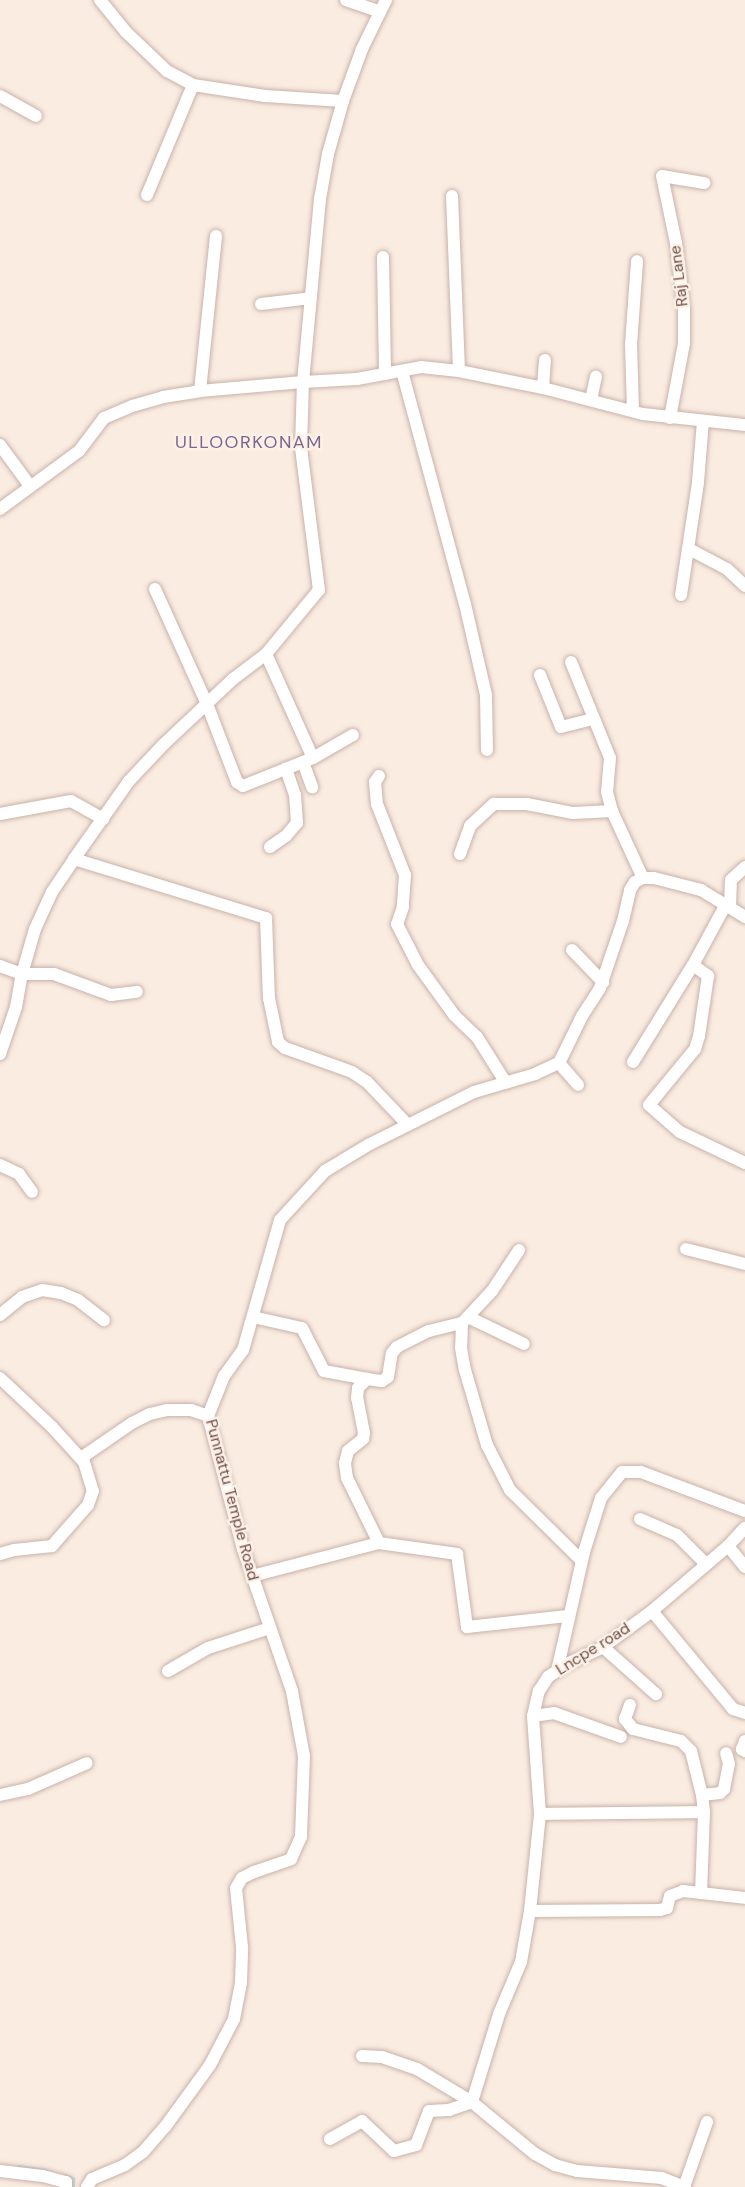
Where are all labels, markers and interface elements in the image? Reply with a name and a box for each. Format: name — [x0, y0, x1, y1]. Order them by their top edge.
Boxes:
street label: Raj Lane — [666, 244, 692, 308]
district label: ULLOORKONAM — [175, 431, 323, 453]
street label: Punnattu Temple Road — [201, 1417, 263, 1583]
street label: Lncpe road — [552, 1619, 634, 1679]

